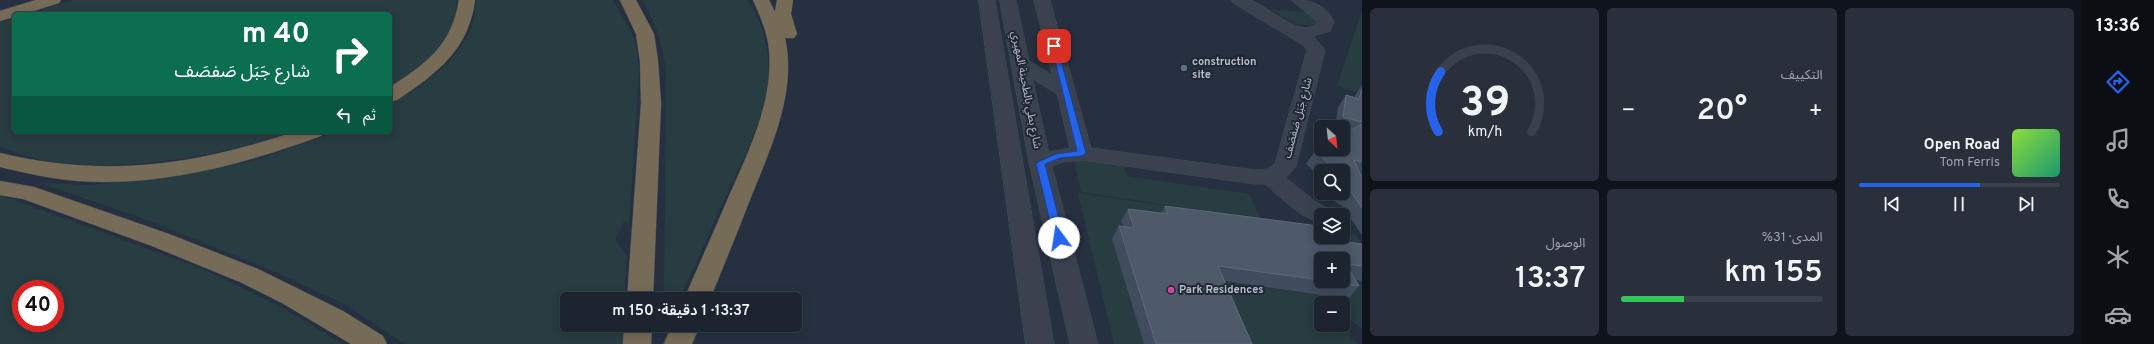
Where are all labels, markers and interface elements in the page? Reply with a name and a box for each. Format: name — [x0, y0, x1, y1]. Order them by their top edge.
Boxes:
text: 13:36 — [2096, 15, 2140, 38]
text: 40 m — [242, 17, 310, 53]
icon: right — [324, 28, 376, 80]
pin — [1037, 29, 1071, 63]
street label: شارع بطي بالطحينة المهيري — [1006, 30, 1044, 151]
icon: arrive — [1043, 35, 1065, 57]
place label: construction site — [1192, 55, 1256, 82]
text: شارع جَبَل صَفصَف — [175, 61, 310, 84]
marker: construction site — [1179, 63, 1189, 73]
text: التكييف — [1781, 68, 1823, 84]
icon: directions — [2104, 68, 2132, 96]
street label: شارع جَبَل صَفصَف — [1281, 76, 1316, 160]
text: 39 — [1459, 78, 1510, 131]
text: 20° — [1697, 93, 1747, 130]
text: − — [1621, 98, 1636, 125]
text: + — [1808, 98, 1823, 125]
icon: left — [333, 104, 355, 126]
text: ثم — [363, 107, 376, 126]
north arrow — [1314, 120, 1350, 156]
map controls — [1314, 120, 1350, 332]
text: km/h — [1467, 123, 1502, 141]
icon: music — [2104, 126, 2132, 154]
text: Open Road — [1924, 136, 2000, 155]
text: Tom Ferris — [1940, 155, 2000, 171]
button: search — [1314, 164, 1350, 200]
icon: phone — [2104, 185, 2132, 213]
icon: previous — [1881, 193, 1903, 215]
icon: pause — [1948, 193, 1970, 215]
icon: next — [2015, 193, 2037, 215]
button: layers — [1314, 208, 1350, 244]
position arrow — [1038, 217, 1080, 259]
text: المدى · 31% — [1762, 230, 1823, 246]
text: الوصول — [1546, 236, 1585, 252]
icon: climate — [2104, 243, 2132, 271]
button: + — [1314, 252, 1350, 288]
text: 155 km — [1724, 255, 1823, 292]
text: 13:37 — [1515, 261, 1585, 298]
speed limit sign: 40 — [12, 280, 64, 332]
place label: Park Residences — [1179, 283, 1264, 297]
marker: Park Residences — [1166, 285, 1176, 295]
button: − — [1314, 296, 1350, 332]
icon: car — [2104, 301, 2132, 329]
text: 13:37 · 1 دقيقة · 150 m — [612, 302, 750, 321]

